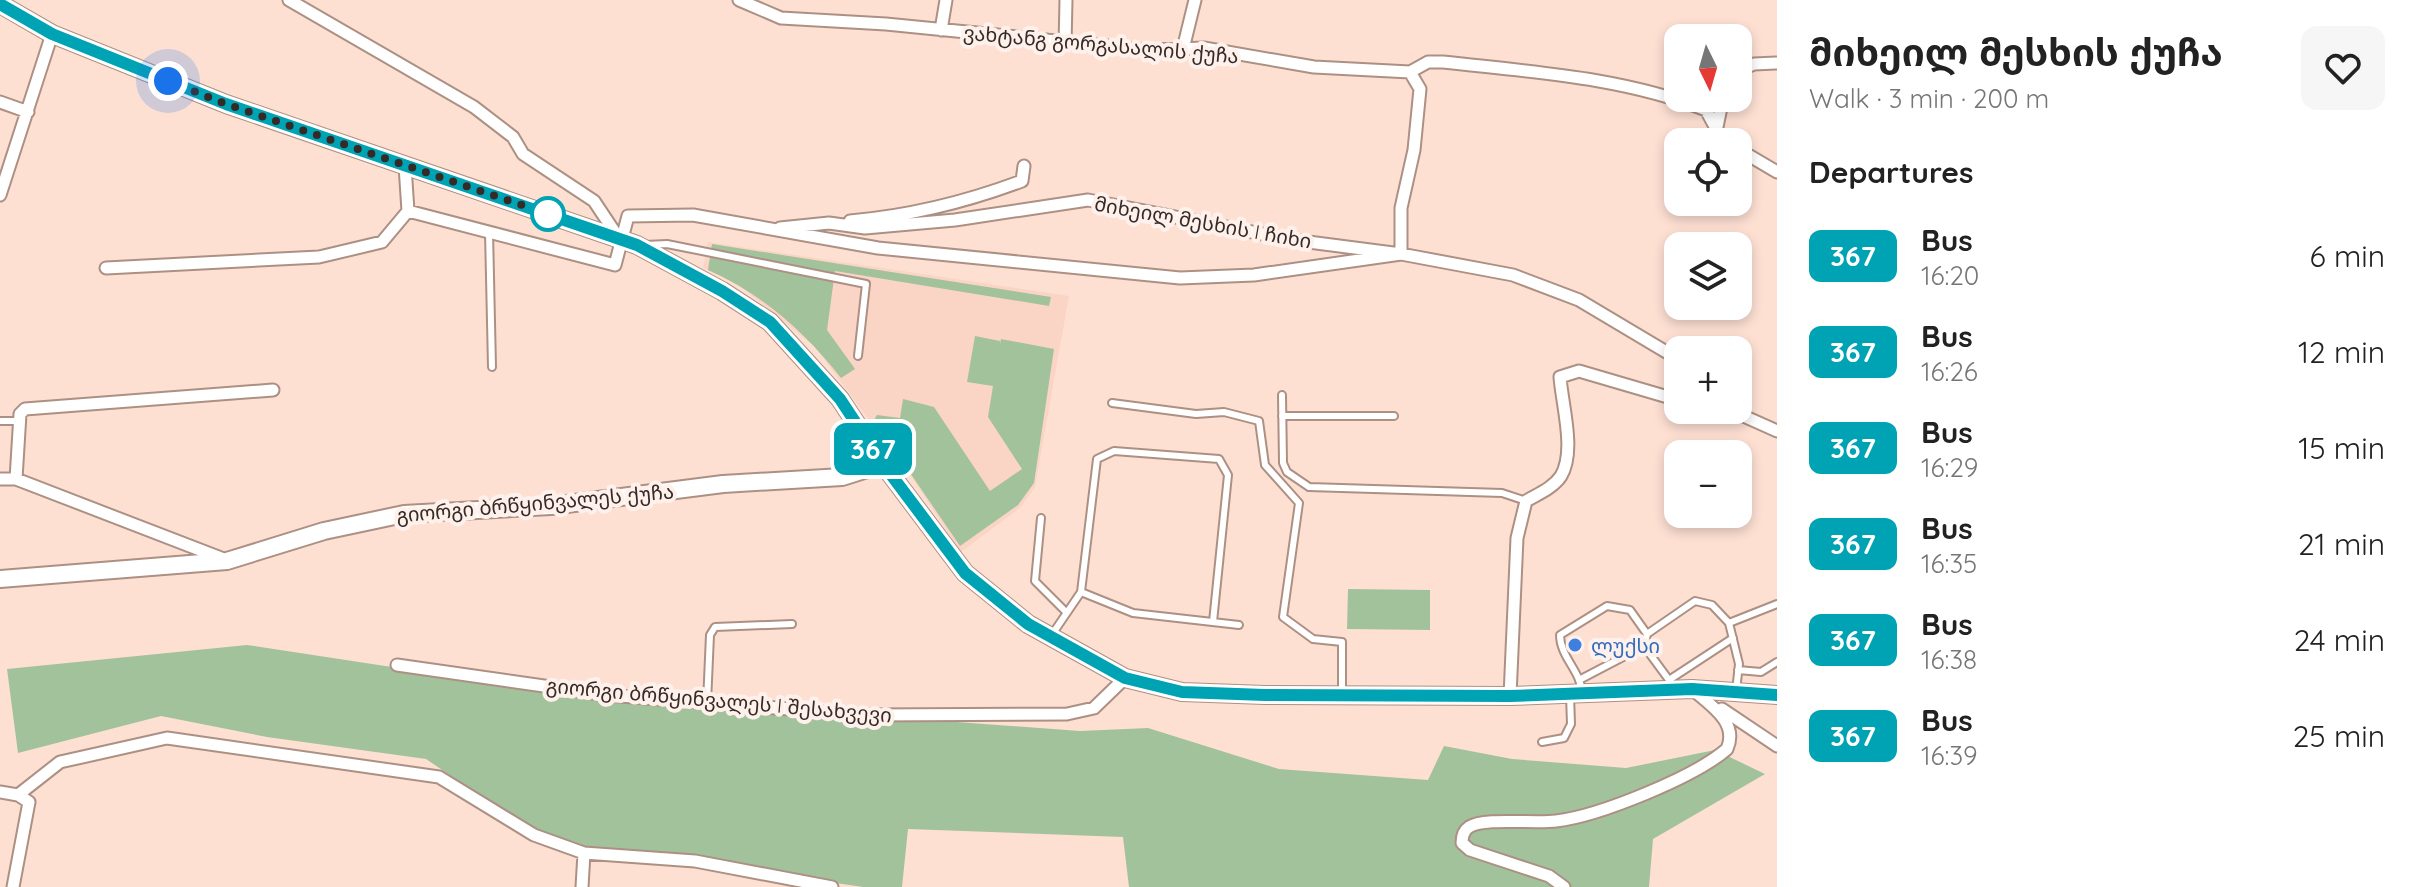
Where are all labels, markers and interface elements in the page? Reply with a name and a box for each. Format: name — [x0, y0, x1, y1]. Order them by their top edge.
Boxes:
street label: ვახტანგ გორგასალის ქუჩა — [962, 20, 1240, 69]
north arrow — [1664, 24, 1752, 112]
map controls — [1664, 24, 1752, 528]
button: heart — [2301, 26, 2385, 110]
text: მიხეილ მესხის ქუჩა — [1809, 28, 2223, 76]
your location — [148, 61, 188, 101]
text: Walk · 3 min · 200 m — [1809, 82, 2049, 115]
button: locate — [1664, 128, 1752, 216]
text: Departures — [1809, 153, 1974, 191]
street label: მიხეილ მესხის I ჩიხი — [1092, 191, 1313, 254]
unlabelled marker — [531, 197, 565, 231]
text: Bus — [1921, 221, 1973, 259]
button: layers — [1664, 232, 1752, 320]
text: 6 min — [2310, 237, 2385, 275]
text: 367 — [1830, 238, 1876, 273]
text: 16:20 — [1921, 259, 1979, 292]
text: Bus — [1921, 317, 1973, 355]
text: 12 min — [2298, 333, 2385, 371]
text: 367 — [1830, 334, 1876, 369]
button: + — [1664, 336, 1752, 424]
text: 16:26 — [1921, 355, 1978, 388]
text: Bus — [1921, 413, 1973, 451]
line badge: 367 — [827, 423, 919, 475]
text: 15 min — [2298, 429, 2385, 467]
text: 367 — [1830, 430, 1876, 465]
text: 367 — [850, 431, 896, 466]
button: − — [1664, 440, 1752, 528]
text: 16:29 — [1921, 451, 1978, 484]
street label: გიორგი ბრწყინვალეს ქუჩა — [395, 478, 675, 529]
text: Bus — [1921, 509, 1973, 547]
text: 21 min — [2298, 525, 2385, 563]
text: 367 — [1830, 526, 1876, 561]
text: 16:35 — [1921, 547, 1977, 580]
text: Bus — [1921, 605, 1973, 643]
text: 24 min — [2294, 621, 2385, 659]
text: 367 — [1830, 622, 1876, 657]
place label: ლუქსი — [1591, 633, 1660, 659]
marker: ლუქსი — [1566, 636, 1584, 654]
text: 16:38 — [1921, 643, 1977, 676]
street label: გიორგი ბრწყინვალეს I შესახვევი — [545, 672, 893, 729]
text: Bus — [1921, 701, 1973, 739]
text: 25 min — [2293, 717, 2385, 755]
text: 367 — [1830, 718, 1876, 753]
text: 16:39 — [1921, 739, 1978, 772]

